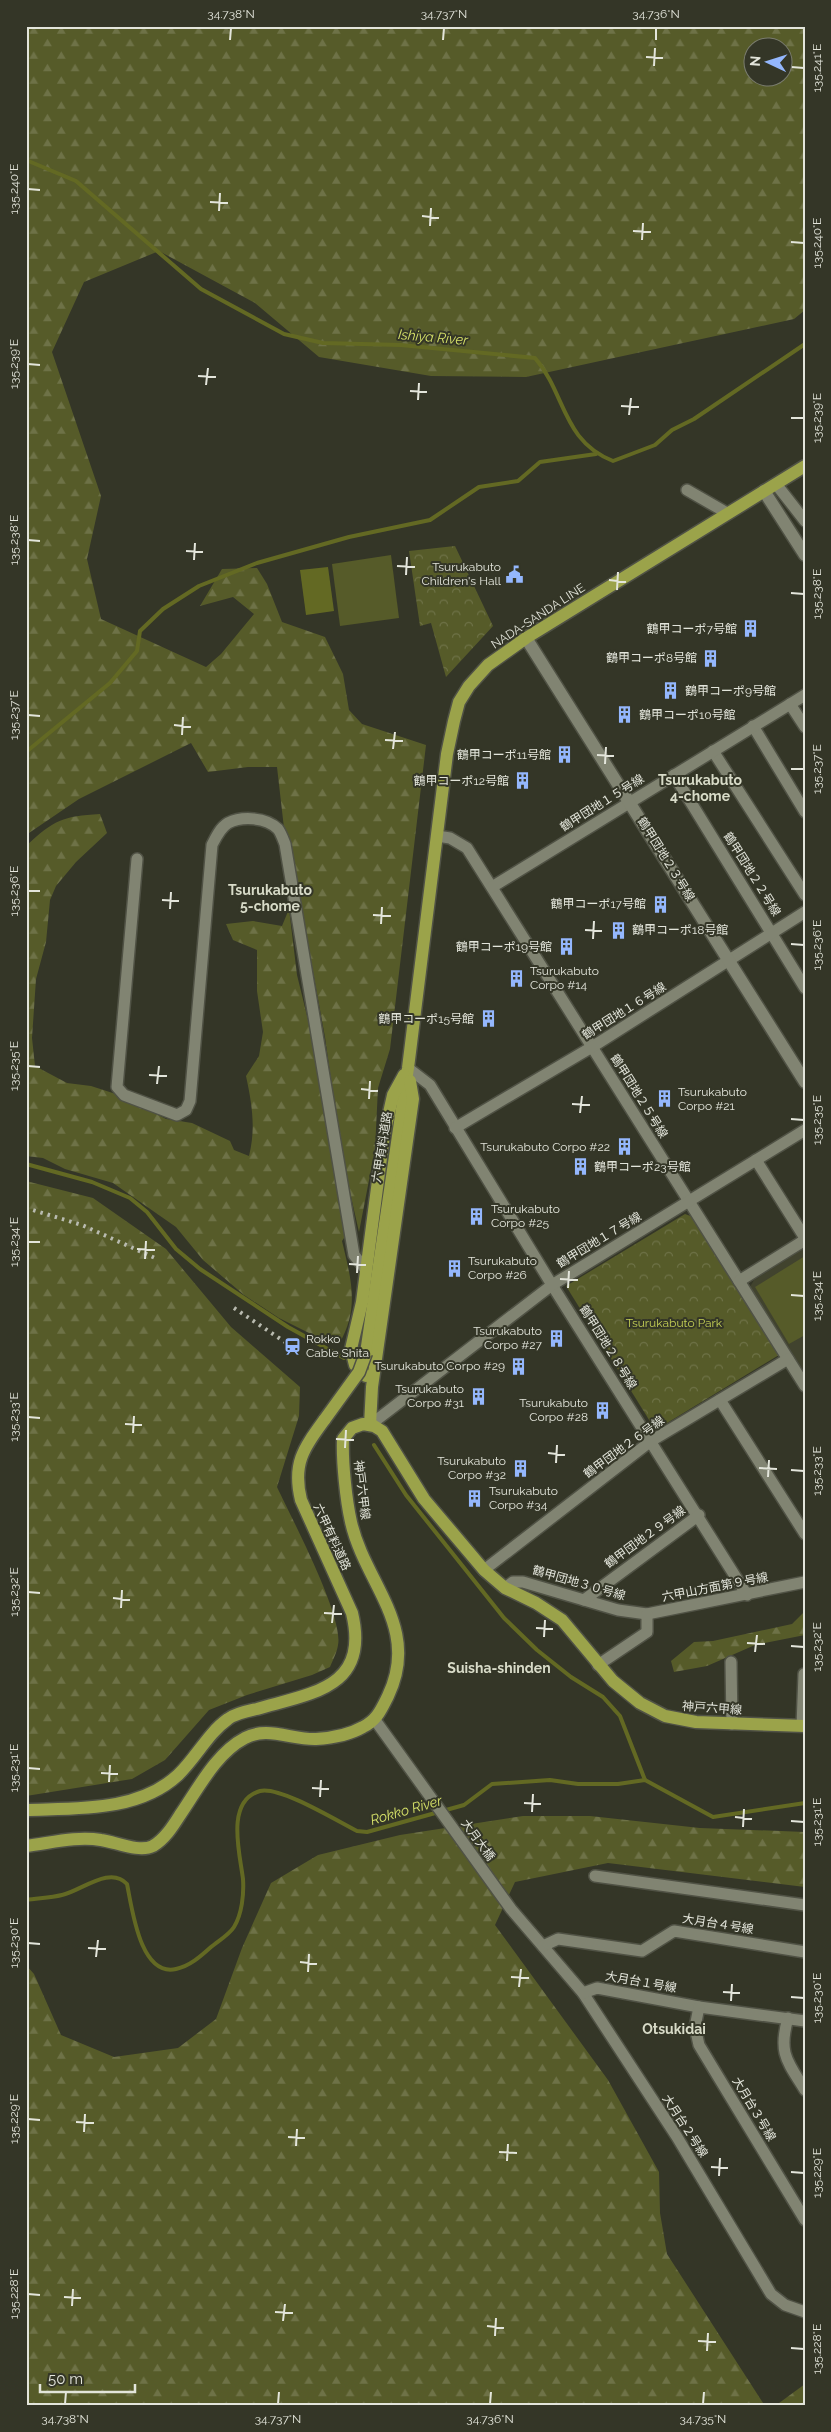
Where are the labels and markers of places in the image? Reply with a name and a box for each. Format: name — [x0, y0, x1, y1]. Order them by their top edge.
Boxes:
place label: Tsurukabuto Children's Hall — [422, 560, 502, 588]
public building icon: Tsurukabuto Children's Hall — [505, 564, 525, 584]
building icon: 鶴甲コーポ7号館 — [741, 619, 761, 639]
place label: 鶴甲コーポ7号館 — [647, 622, 737, 636]
building icon: 鶴甲コーポ8号館 — [701, 648, 721, 668]
place label: 鶴甲コーポ8号館 — [606, 651, 697, 665]
building icon: 鶴甲コーポ9号館 — [661, 681, 681, 701]
place label: 鶴甲コーポ9号館 — [685, 684, 776, 698]
building icon: 鶴甲コーポ10号館 — [615, 705, 635, 725]
place label: 鶴甲コーポ10号館 — [639, 708, 735, 722]
building icon: 鶴甲コーポ11号館 — [555, 745, 575, 765]
place label: 鶴甲コーポ11号館 — [457, 748, 551, 762]
building icon: 鶴甲コーポ12号館 — [513, 771, 533, 791]
place label: 鶴甲コーポ12号館 — [414, 774, 509, 788]
building icon: 鶴甲コーポ17号館 — [650, 894, 670, 914]
place label: 鶴甲コーポ17号館 — [551, 897, 646, 911]
building icon: 鶴甲コーポ18号館 — [608, 920, 628, 940]
place label: 鶴甲コーポ18号館 — [632, 923, 728, 937]
building icon: 鶴甲コーポ19号館 — [556, 937, 576, 957]
place label: 鶴甲コーポ19号館 — [456, 940, 552, 954]
place label: Tsurukabuto Corpo #14 — [530, 964, 599, 992]
building icon: Tsurukabuto Corpo #14 — [506, 968, 526, 988]
building icon: 鶴甲コーポ15号館 — [478, 1009, 498, 1029]
place label: 鶴甲コーポ15号館 — [378, 1012, 474, 1026]
place label: Tsurukabuto Corpo #21 — [678, 1085, 747, 1113]
building icon: Tsurukabuto Corpo #21 — [654, 1089, 674, 1109]
building icon: Tsurukabuto Corpo #22 — [614, 1137, 634, 1157]
place label: Tsurukabuto Corpo #22 — [480, 1140, 610, 1154]
building icon: 鶴甲コーポ23号館 — [570, 1157, 590, 1177]
place label: 鶴甲コーポ23号館 — [594, 1160, 691, 1174]
place label: Tsurukabuto Corpo #25 — [491, 1202, 560, 1230]
building icon: Tsurukabuto Corpo #25 — [467, 1206, 487, 1226]
place label: Tsurukabuto Corpo #26 — [468, 1254, 537, 1282]
building icon: Tsurukabuto Corpo #26 — [444, 1258, 464, 1278]
place label: Tsurukabuto Corpo #27 — [473, 1324, 543, 1352]
building icon: Tsurukabuto Corpo #27 — [546, 1328, 566, 1348]
place label: Rokko Cable Shita — [306, 1332, 369, 1360]
station icon: Rokko Cable Shita — [282, 1336, 302, 1356]
building icon: Tsurukabuto Corpo #29 — [509, 1356, 529, 1376]
place label: Tsurukabuto Corpo #29 — [375, 1359, 505, 1373]
place label: Tsurukabuto Corpo #31 — [395, 1382, 464, 1410]
building icon: Tsurukabuto Corpo #31 — [468, 1386, 488, 1406]
place label: Tsurukabuto Corpo #28 — [519, 1396, 588, 1424]
building icon: Tsurukabuto Corpo #28 — [592, 1400, 612, 1420]
place label: Tsurukabuto Corpo #32 — [437, 1454, 506, 1482]
building icon: Tsurukabuto Corpo #32 — [510, 1458, 530, 1478]
place label: Tsurukabuto Corpo #34 — [489, 1484, 558, 1512]
building icon: Tsurukabuto Corpo #34 — [465, 1488, 485, 1508]

